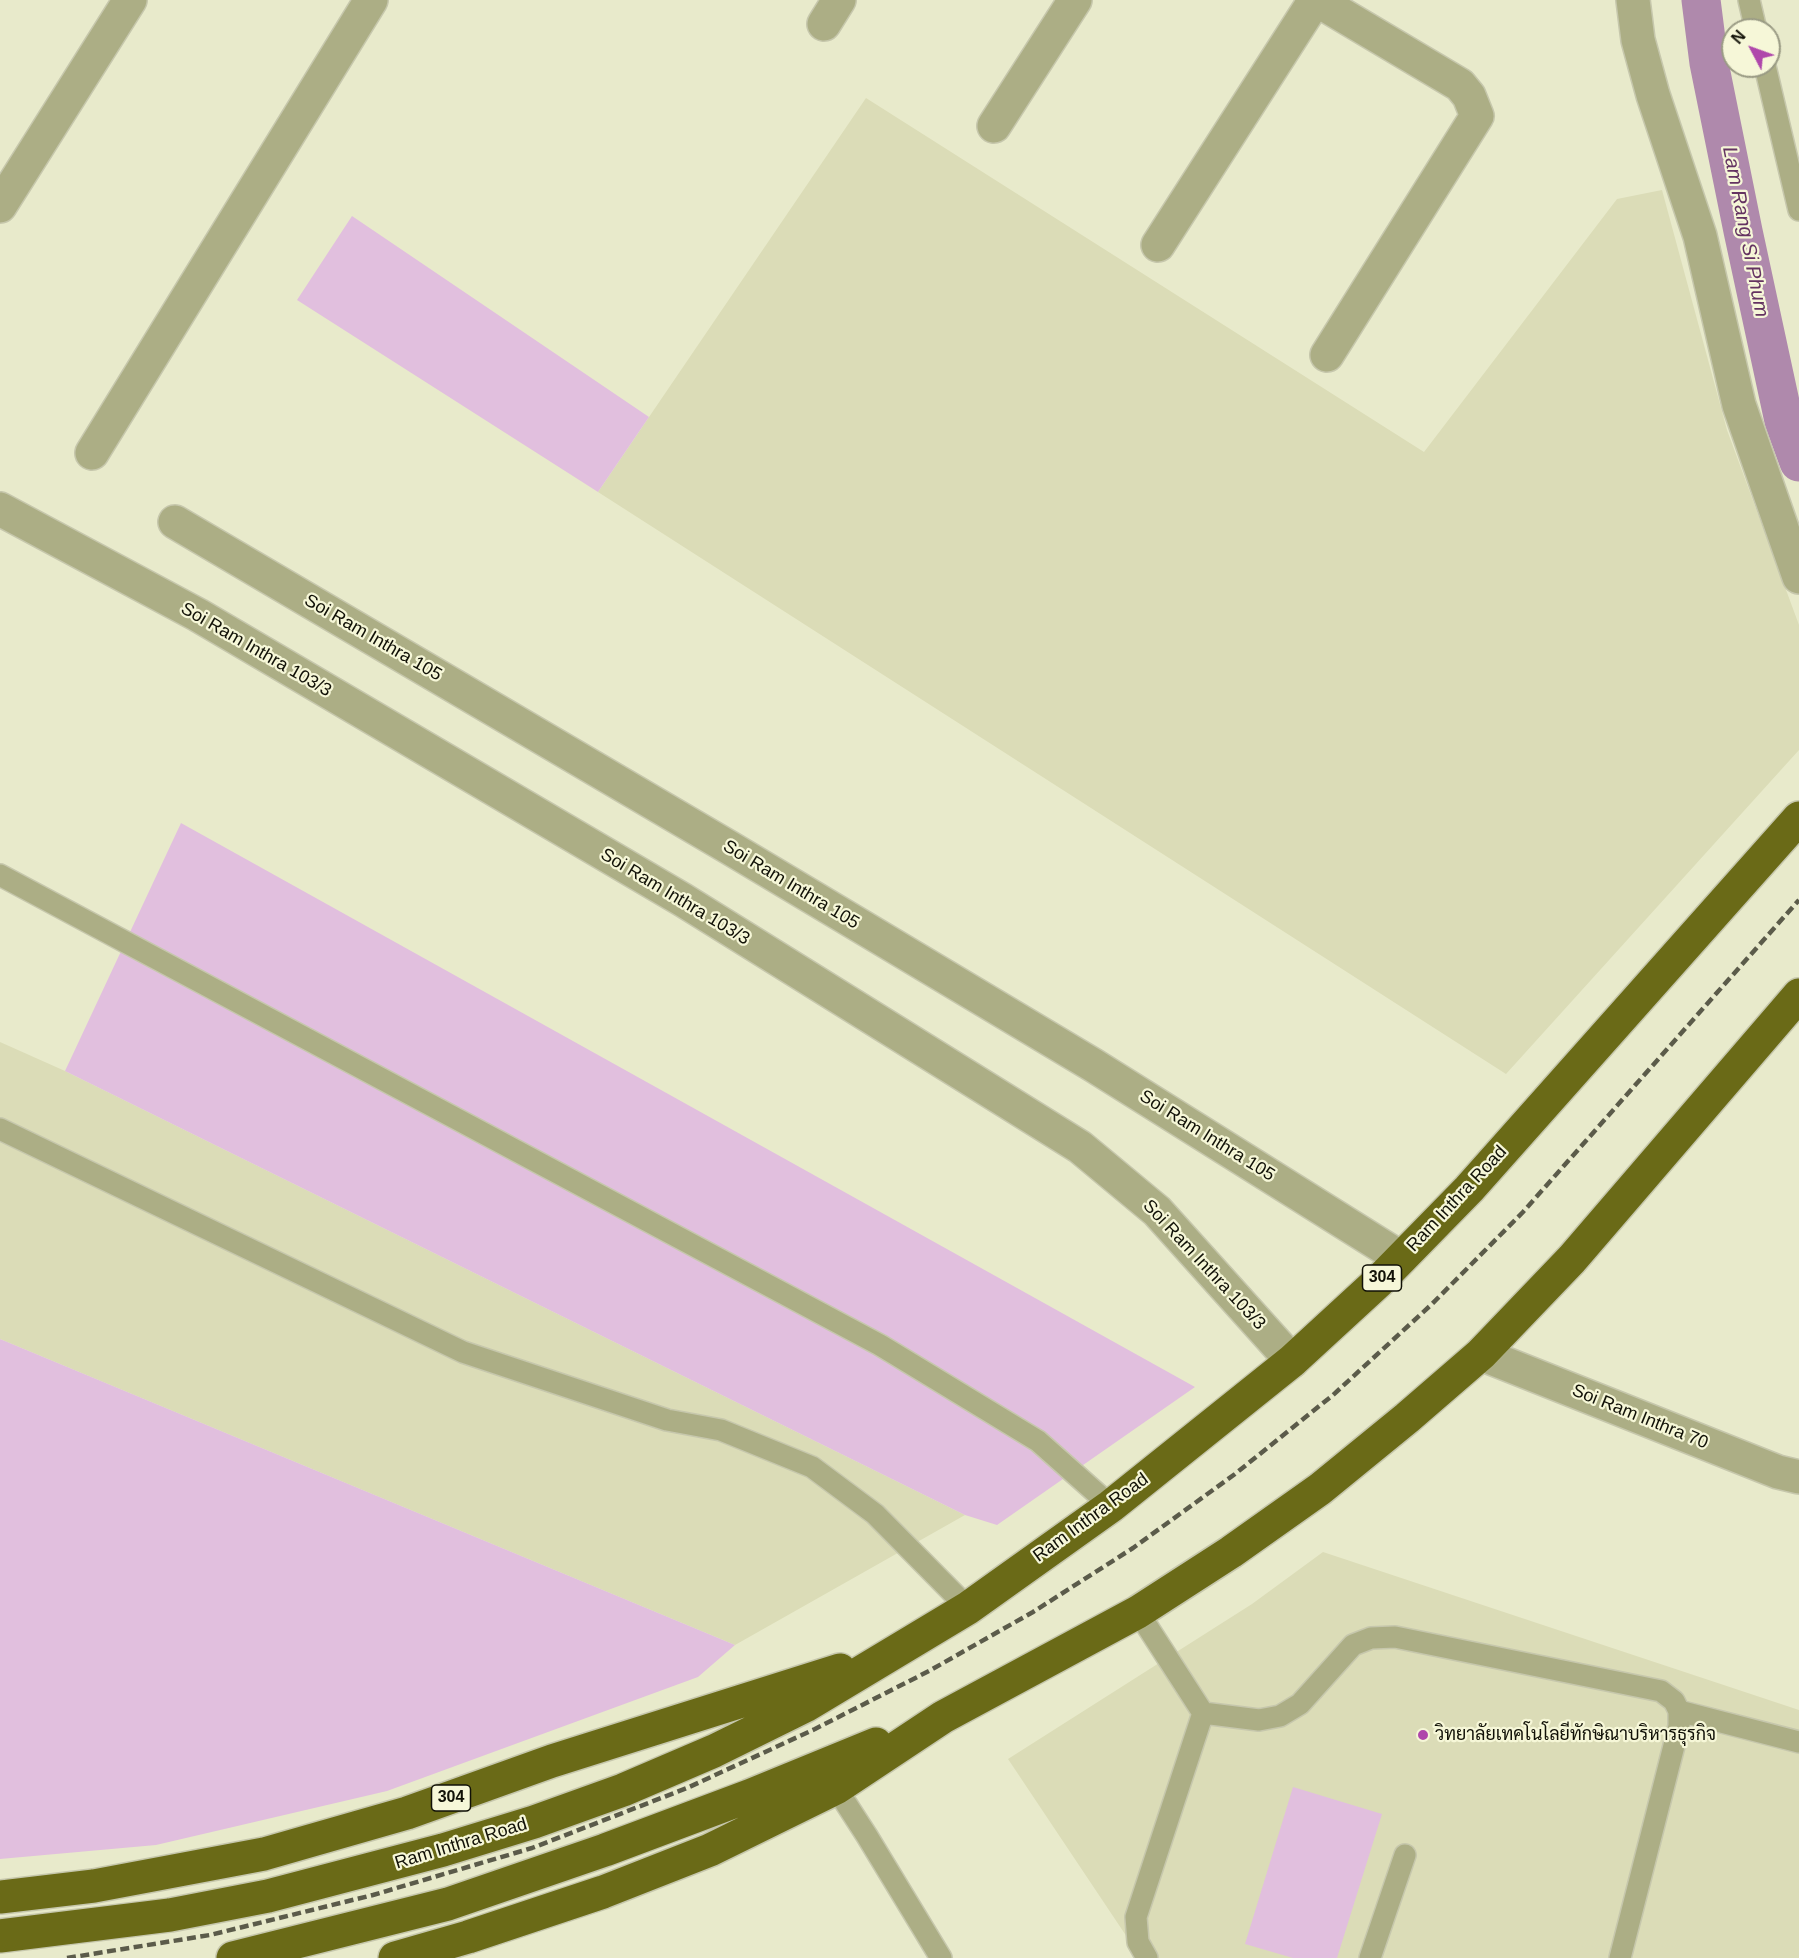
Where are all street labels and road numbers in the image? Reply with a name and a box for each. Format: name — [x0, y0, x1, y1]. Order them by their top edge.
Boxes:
street label: Soi Ram Inthra 105 — [300, 590, 446, 686]
street label: Soi Ram Inthra 103/3 — [177, 598, 335, 702]
street label: Soi Ram Inthra 105 — [719, 836, 863, 934]
street label: Soi Ram Inthra 103/3 — [597, 844, 753, 950]
street label: Soi Ram Inthra 105 — [1136, 1086, 1278, 1186]
street label: Ram Inthra Road — [1402, 1142, 1512, 1256]
street label: Soi Ram Inthra 103/3 — [1138, 1195, 1270, 1335]
road number: 304 — [1362, 1265, 1402, 1291]
street label: Soi Ram Inthra 70 — [1569, 1380, 1711, 1454]
street label: Ram Inthra Road — [1029, 1469, 1153, 1567]
road number: 304 — [432, 1785, 470, 1811]
street label: Ram Inthra Road — [392, 1814, 530, 1874]

